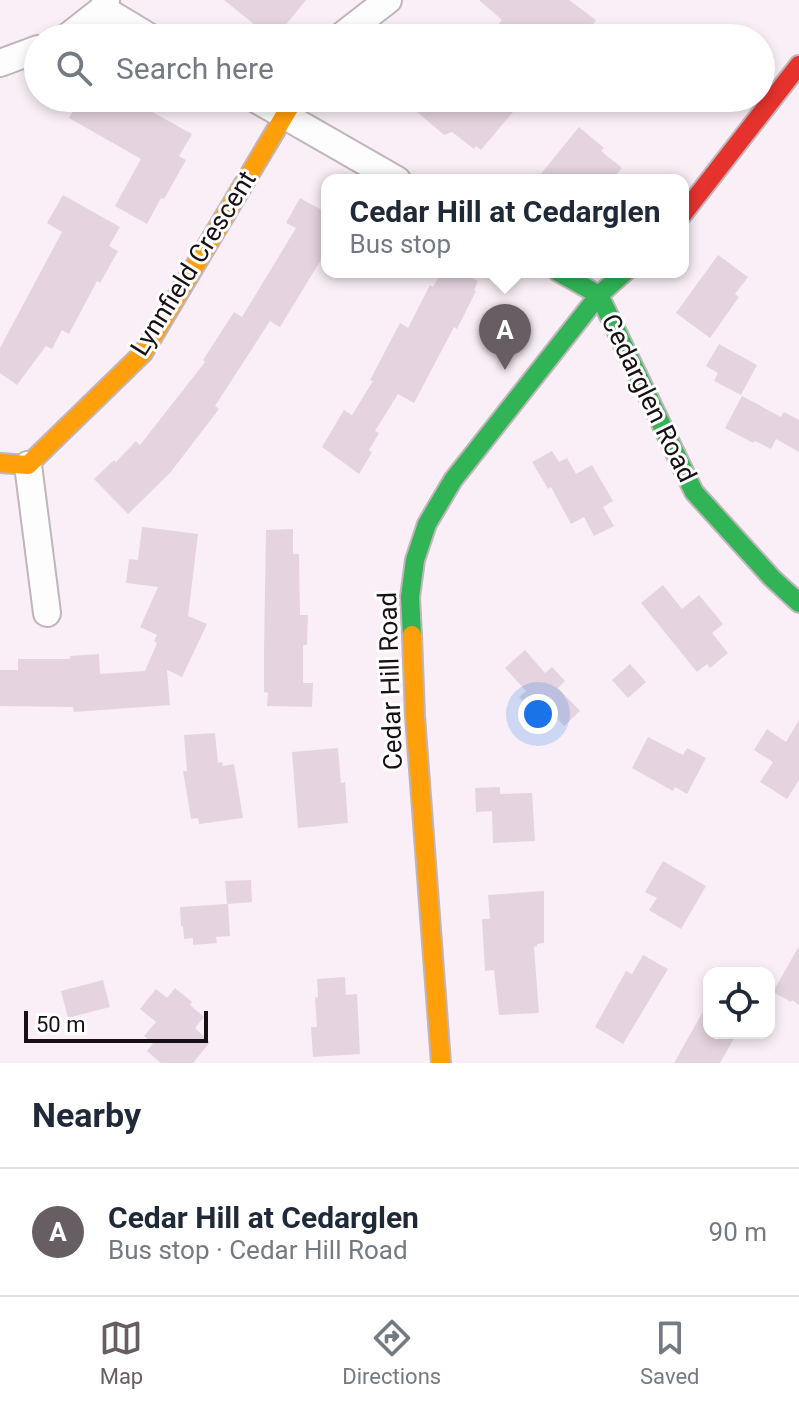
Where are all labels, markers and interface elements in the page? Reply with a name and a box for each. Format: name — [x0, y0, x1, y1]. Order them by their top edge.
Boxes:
search box — [24, 24, 775, 112]
icon: search — [52, 46, 96, 90]
text: Search here — [116, 51, 274, 86]
street label: Lynnfield Crescent — [124, 165, 262, 361]
popup — [321, 174, 689, 278]
text: Cedar Hill at Cedarglen — [350, 194, 660, 229]
text: Bus stop — [350, 229, 451, 259]
pin: A — [479, 304, 531, 370]
street label: Cedarglen Road — [595, 309, 703, 487]
street label: Cedar Hill Road — [372, 591, 408, 771]
your location — [518, 694, 558, 734]
map controls — [703, 967, 775, 1039]
button: locate — [703, 967, 775, 1039]
scale bar — [24, 1007, 208, 1043]
text: 50 m — [36, 1012, 85, 1037]
text: Nearby — [32, 1095, 141, 1135]
text: Cedar Hill at Cedarglen — [108, 1200, 419, 1235]
text: A — [49, 1217, 67, 1247]
text: 90 m — [709, 1217, 767, 1247]
text: Bus stop · Cedar Hill Road — [108, 1235, 408, 1265]
tab: Map — [99, 1316, 143, 1389]
tab: Directions — [342, 1316, 441, 1389]
tab: Saved — [640, 1316, 700, 1389]

